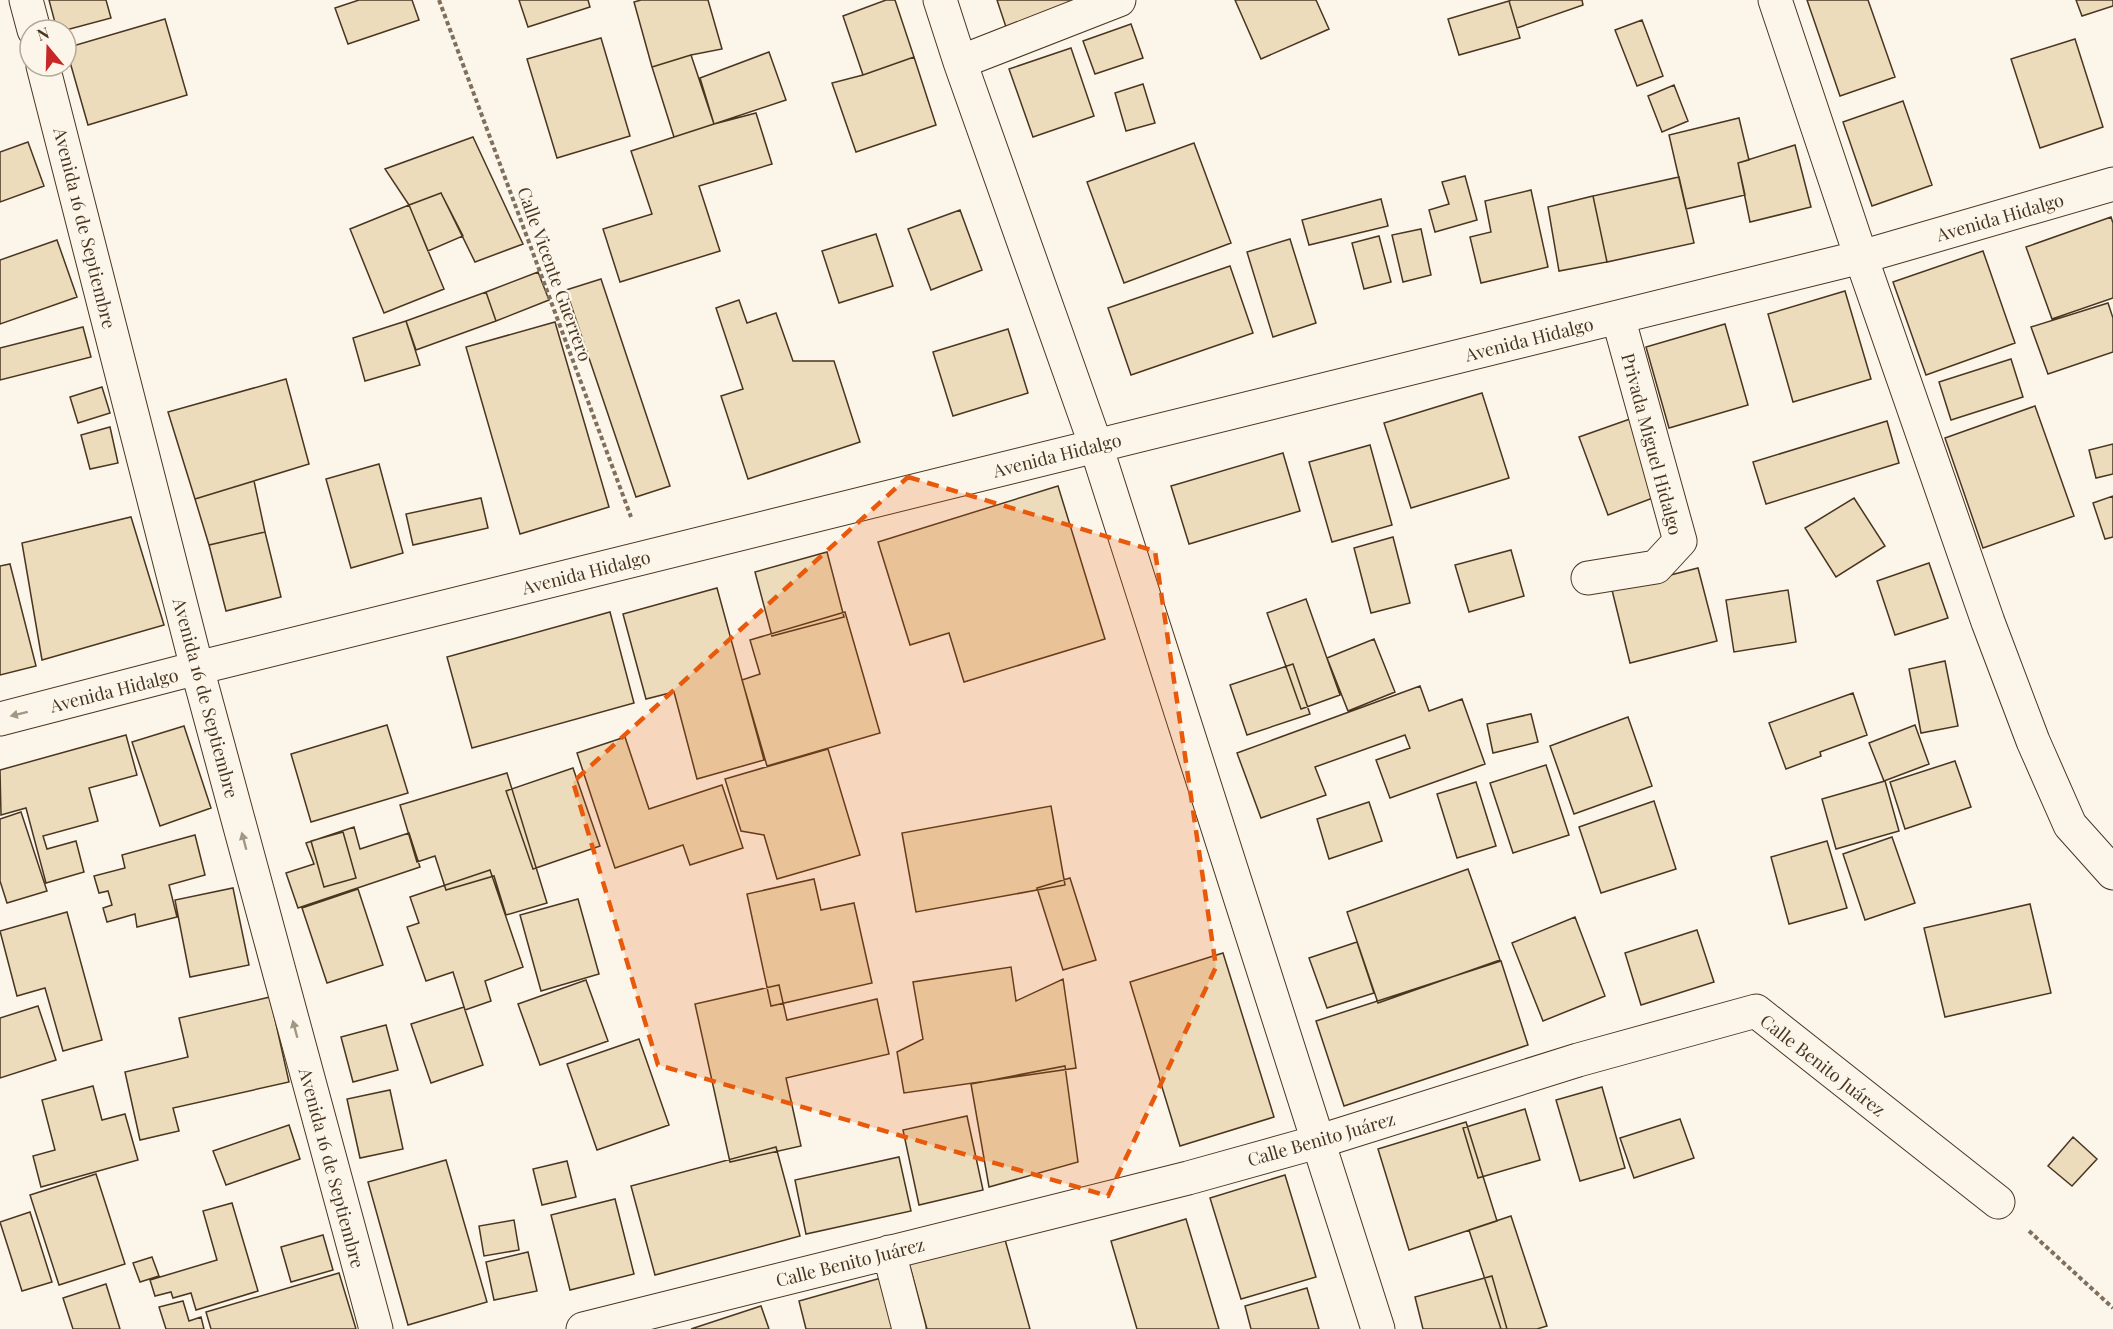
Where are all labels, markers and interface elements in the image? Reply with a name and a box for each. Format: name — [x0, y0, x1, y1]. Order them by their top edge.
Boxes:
north arrow — [18, 18, 78, 78]
text: N — [34, 21, 52, 45]
street label: Avenida 16 de Septiembre — [48, 124, 122, 331]
street label: Calle Vicente Guerrero — [512, 184, 598, 364]
street label: Avenida Hidalgo — [1933, 187, 2067, 247]
street label: Avenida Hidalgo — [1461, 311, 1596, 367]
street label: Privada Miguel Hidalgo — [1616, 350, 1688, 538]
street label: Avenida Hidalgo — [989, 427, 1124, 483]
street label: Avenida Hidalgo — [518, 544, 653, 600]
street label: Avenida 16 de Septiembre — [167, 594, 244, 801]
street label: Avenida Hidalgo — [46, 662, 181, 718]
one-way arrow — [9, 710, 28, 720]
one-way arrow — [239, 832, 248, 850]
street label: Calle Benito Juárez — [1756, 1009, 1890, 1121]
one-way arrow — [290, 1020, 299, 1038]
street label: Avenida 16 de Septiembre — [293, 1064, 370, 1271]
street label: Calle Benito Juárez — [1244, 1106, 1398, 1172]
street label: Calle Benito Juárez — [773, 1232, 927, 1292]

